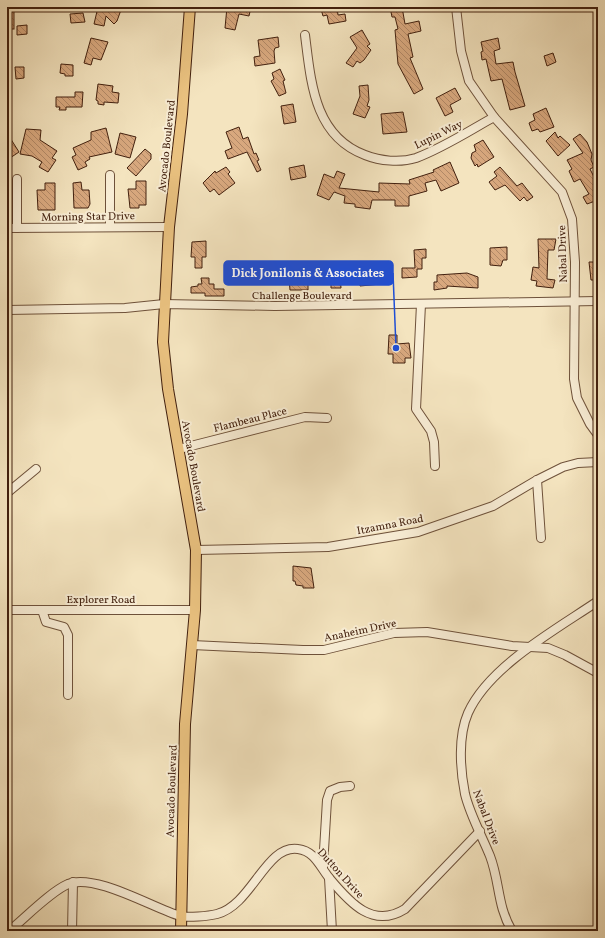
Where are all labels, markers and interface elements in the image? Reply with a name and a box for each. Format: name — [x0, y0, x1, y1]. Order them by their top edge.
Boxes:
street label: Avocado Boulevard — [155, 99, 180, 193]
street label: Lupin Way — [412, 117, 465, 153]
street label: Morning Star Drive — [41, 209, 135, 226]
street label: Nabal Drive — [555, 225, 572, 283]
callout: Dick Jonilonis & Associates — [224, 261, 393, 285]
text: Dick Jonilonis & Associates — [232, 266, 385, 282]
street label: Challenge Boulevard — [252, 289, 352, 304]
street label: Flambeau Place — [212, 404, 289, 437]
street label: Avocado Boulevard — [177, 419, 208, 513]
street label: Itzamna Road — [356, 512, 425, 539]
street label: Explorer Road — [66, 593, 136, 608]
street label: Anaheim Drive — [323, 616, 398, 646]
street label: Avocado Boulevard — [163, 744, 182, 838]
street label: Nabal Drive — [468, 788, 503, 847]
street label: Dutton Drive — [313, 845, 367, 903]

